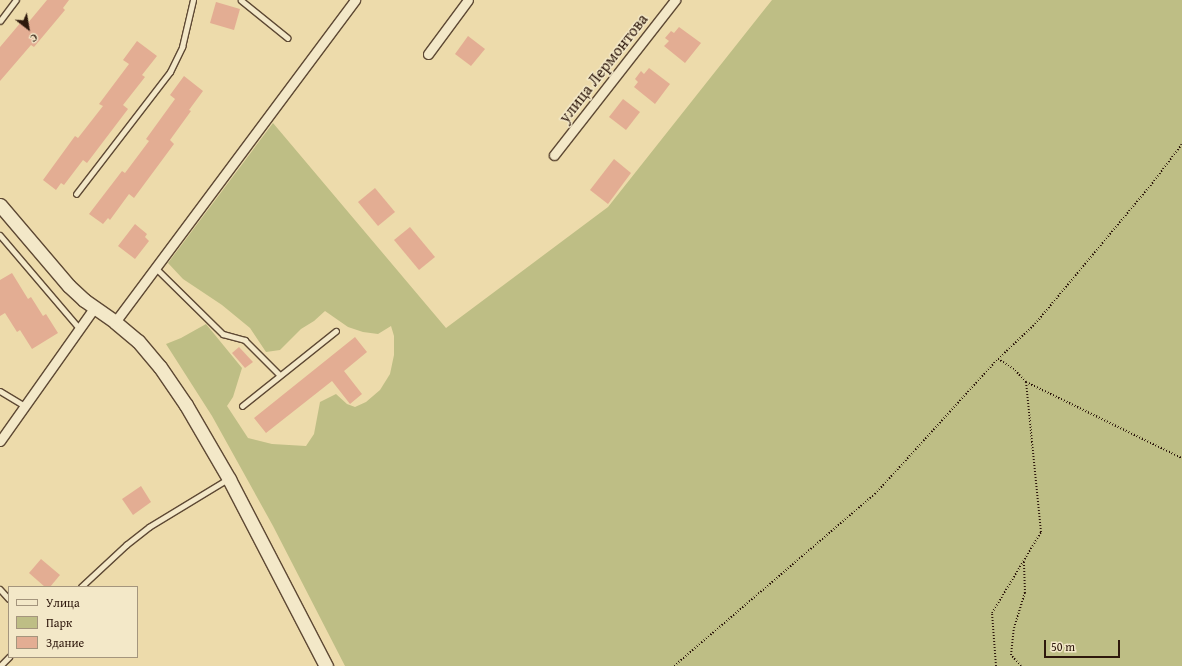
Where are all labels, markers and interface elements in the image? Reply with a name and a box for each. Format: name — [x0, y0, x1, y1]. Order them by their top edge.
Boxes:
north arrow — [8, 8, 48, 48]
street label: улица Лермонтова — [554, 10, 652, 126]
text: С — [27, 30, 41, 47]
legend — [8, 586, 138, 658]
text: Улица — [46, 594, 80, 611]
text: Парк — [46, 614, 72, 631]
scale bar — [1046, 632, 1122, 658]
text: Здание — [46, 634, 84, 651]
text: 50 m — [1051, 638, 1075, 655]

